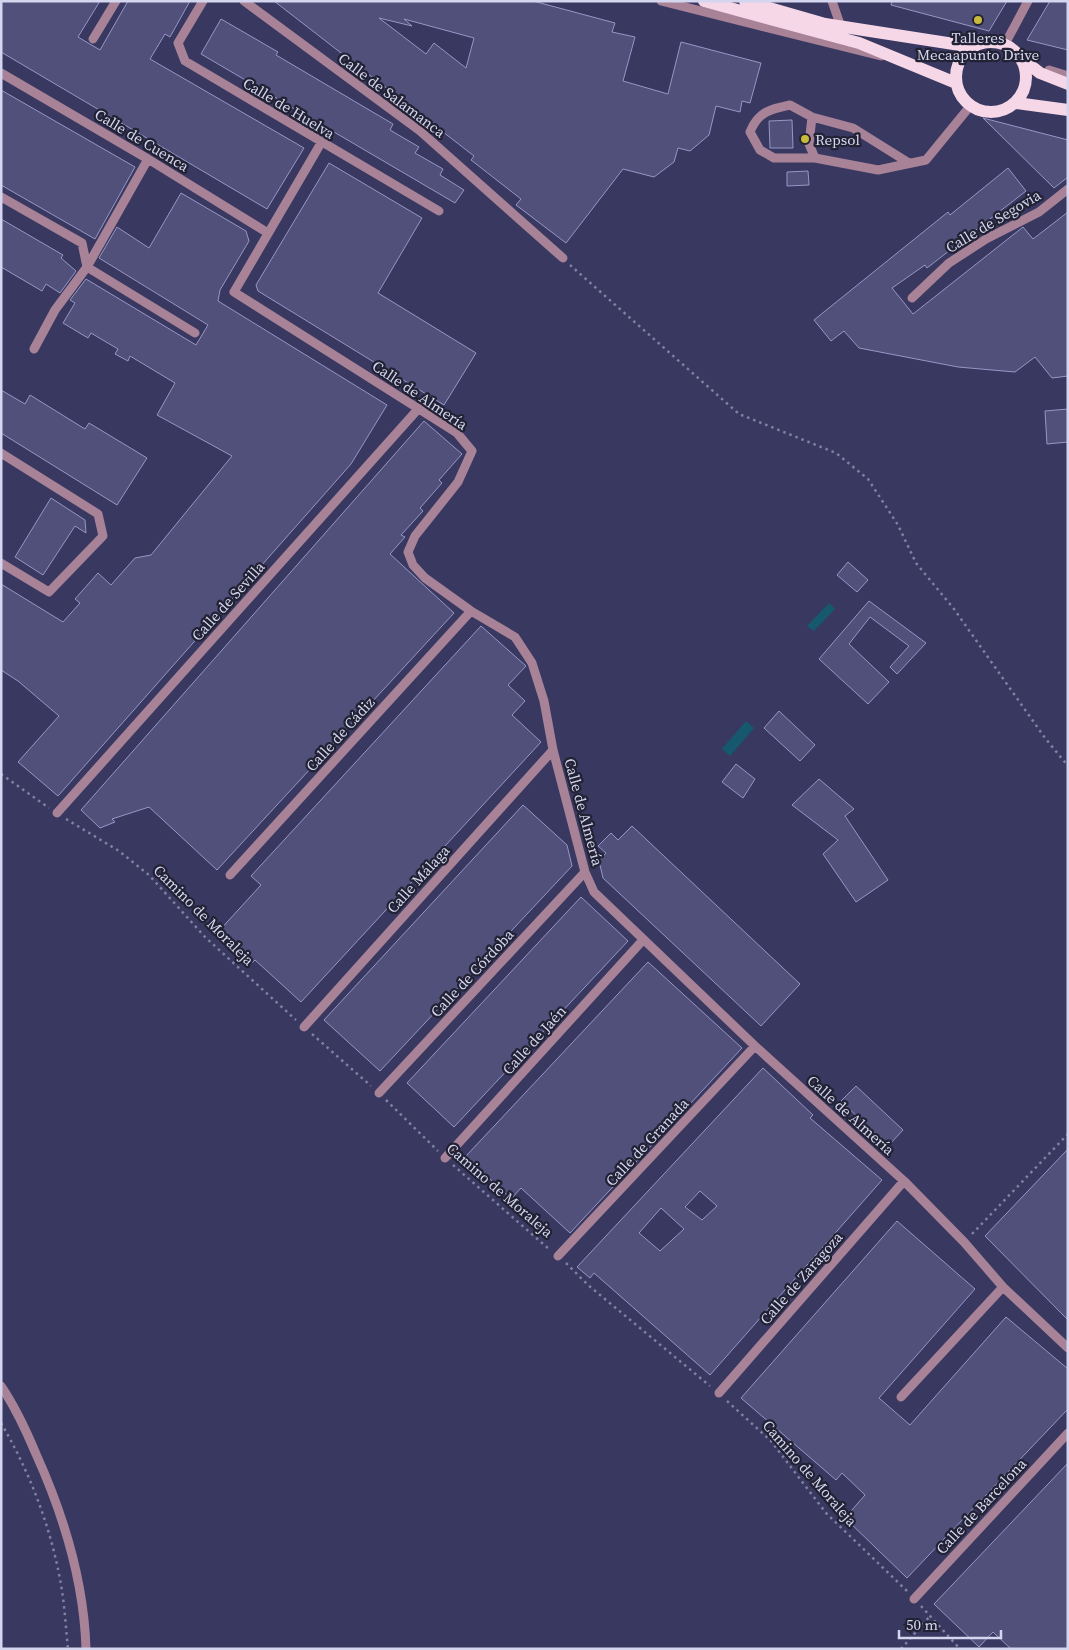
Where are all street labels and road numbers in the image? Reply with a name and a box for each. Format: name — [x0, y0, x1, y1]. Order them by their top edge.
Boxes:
street label: Calle de Salamanca — [334, 48, 450, 142]
street label: Calle de Huelva — [239, 72, 339, 144]
street label: Calle de Cuenca — [91, 104, 193, 177]
street label: Calle de Segovia — [941, 184, 1045, 258]
street label: Calle de Almería — [368, 355, 472, 435]
street label: Calle de Sevilla — [187, 556, 270, 645]
street label: Calle de Cádiz — [301, 692, 379, 776]
street label: Calle de Almería — [560, 756, 609, 869]
street label: Calle Málaga — [382, 840, 454, 918]
street label: Camino de Moraleja — [149, 860, 259, 970]
street label: Calle de Córdoba — [426, 924, 519, 1022]
street label: Calle de Jaén — [497, 1001, 571, 1079]
street label: Calle de Almería — [803, 1070, 899, 1160]
street label: Calle de Granada — [601, 1093, 694, 1191]
street label: Camino de Moraleja — [442, 1138, 558, 1242]
street label: Calle de Zaragoza — [755, 1227, 847, 1329]
street label: Camino de Moraleja — [758, 1415, 862, 1531]
street label: Calle de Barcelona — [931, 1453, 1031, 1559]

